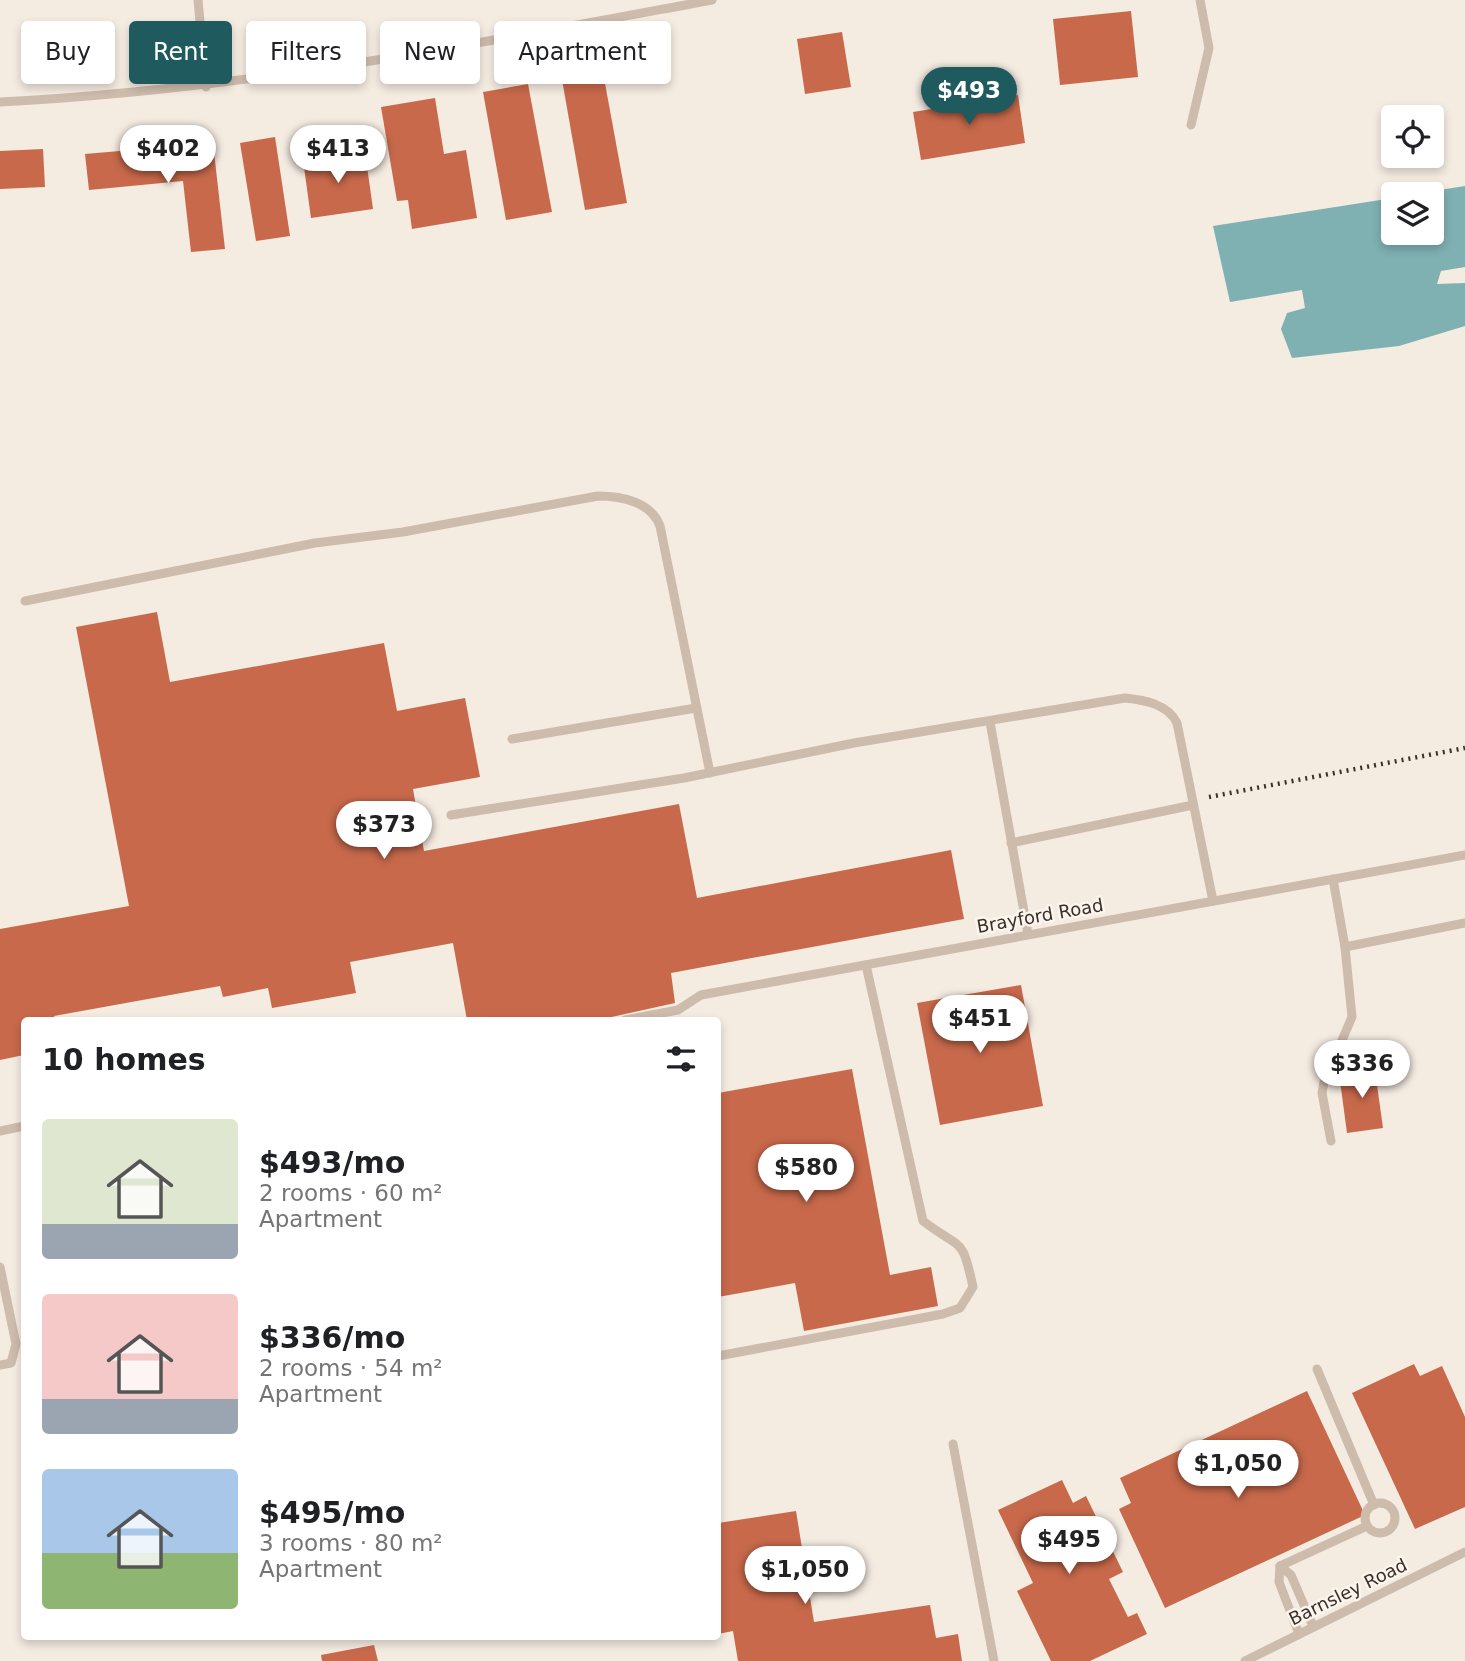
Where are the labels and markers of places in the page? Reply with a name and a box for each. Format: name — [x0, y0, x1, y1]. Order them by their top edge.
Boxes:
pin: $493 — [928, 68, 1010, 127]
pin: $402 — [127, 125, 209, 185]
pin: $413 — [297, 125, 379, 185]
pin: $373 — [343, 802, 425, 861]
pin: $451 — [939, 996, 1021, 1055]
pin: $336 — [1321, 1040, 1403, 1100]
pin: $580 — [765, 1144, 847, 1204]
pin: $1,050 — [1181, 1440, 1295, 1500]
pin: $495 — [1028, 1516, 1110, 1576]
pin: $1,050 — [748, 1546, 862, 1606]

